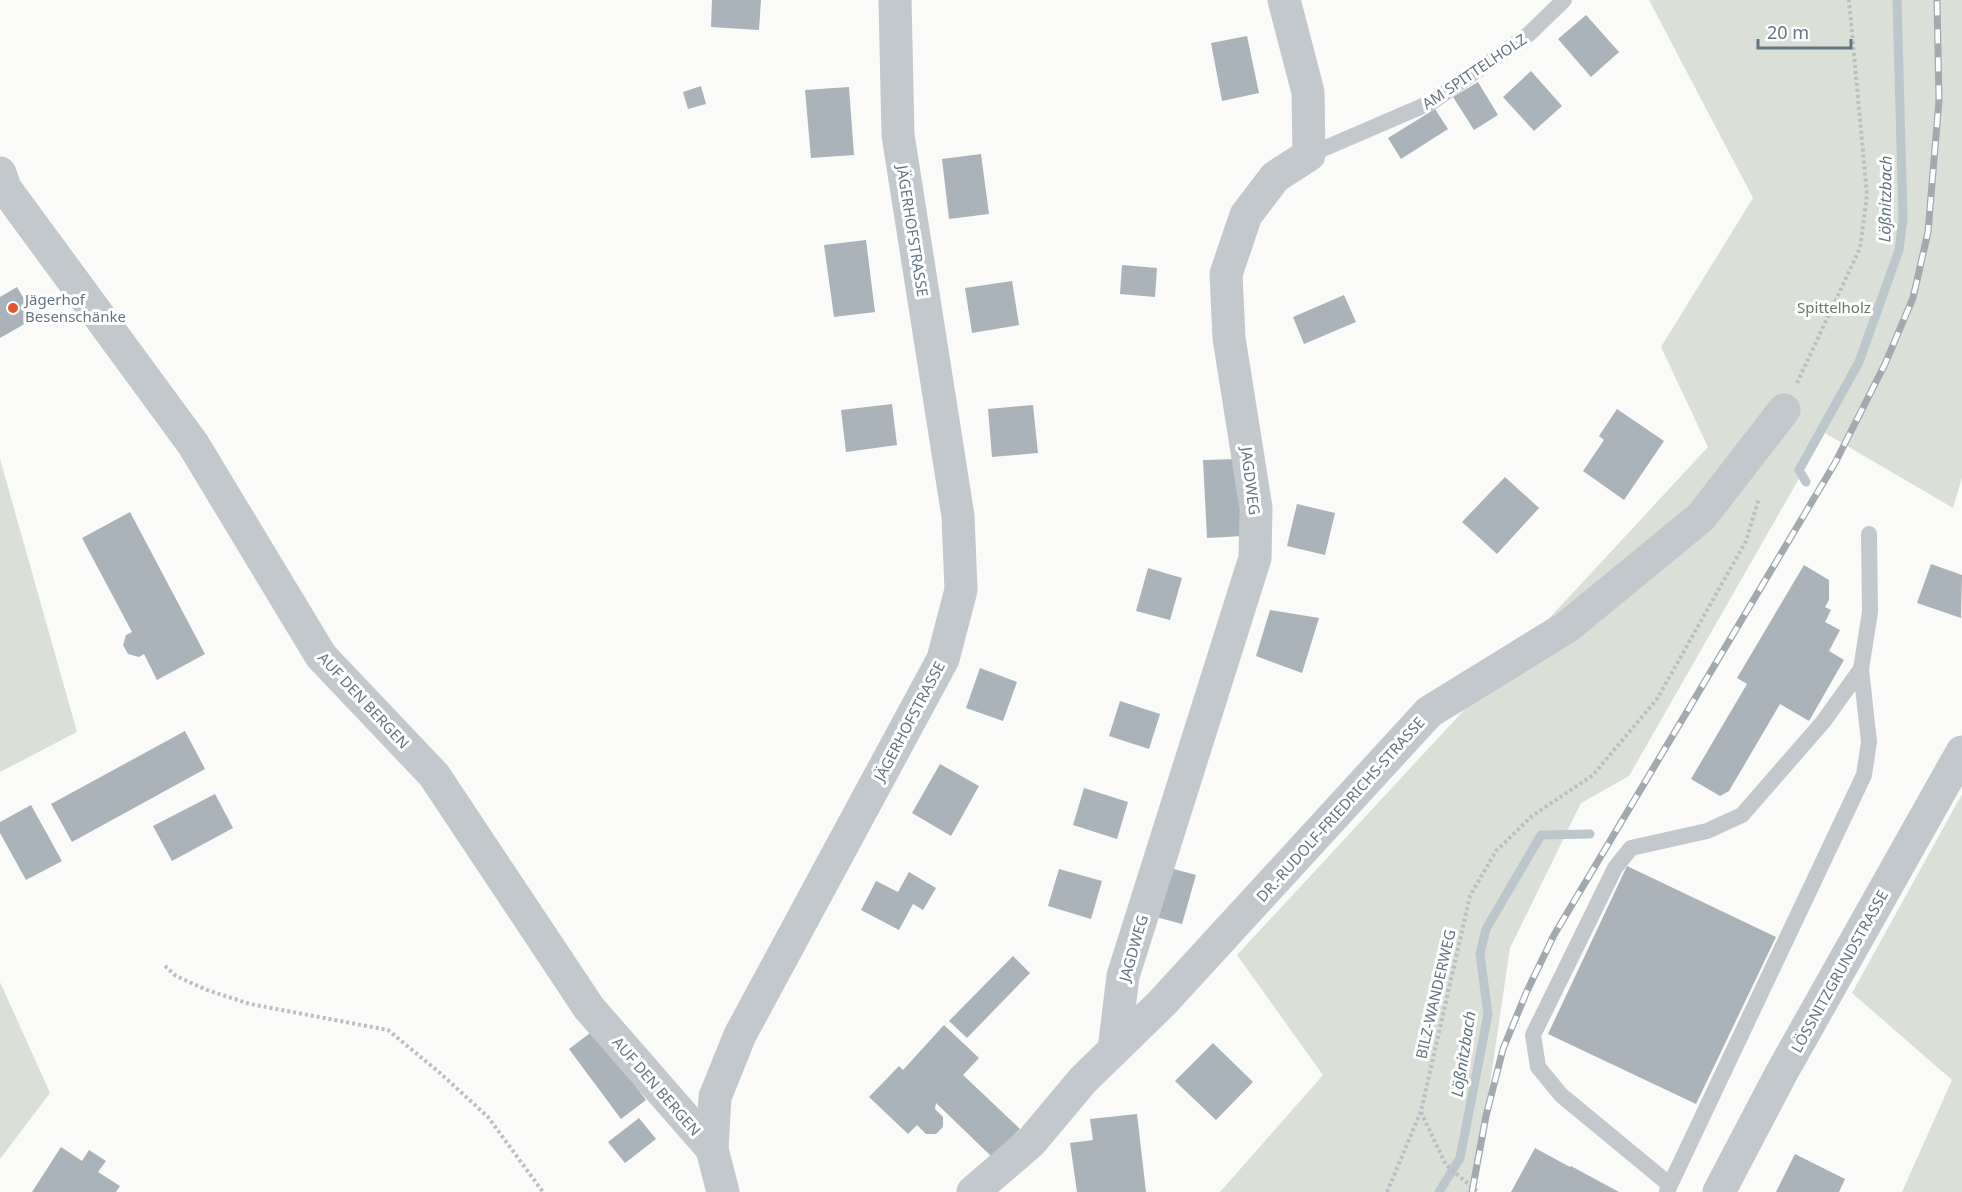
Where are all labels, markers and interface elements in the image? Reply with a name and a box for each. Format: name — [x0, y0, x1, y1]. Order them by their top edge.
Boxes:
scale bar — [1758, 12, 1851, 50]
text: 20 m — [1767, 20, 1809, 44]
street label: AM SPITTELHOLZ — [1418, 29, 1530, 113]
water label: Lößnitzbach — [1873, 155, 1897, 243]
street label: JÄGERHOFSTRASSE — [892, 162, 933, 298]
place label: Jägerhof Besenschänke — [23, 289, 126, 326]
park label: Spittelholz — [1797, 297, 1871, 317]
marker: Jägerhof Besenschänke — [6, 301, 20, 315]
street label: JAGDWEG — [1237, 444, 1265, 516]
street label: AUF DEN BERGEN — [314, 648, 414, 752]
street label: JÄGERHOFSTRASSE — [868, 658, 949, 786]
street label: DR.-RUDOLF-FRIEDRICHS-STRASSE — [1251, 712, 1429, 906]
street label: LÖSSNITZGRUNDSTRASSE — [1786, 886, 1892, 1056]
street label: JAGDWEG — [1113, 912, 1152, 986]
street label: BILZ-WANDERWEG — [1410, 927, 1460, 1061]
water label: Lößnitzbach — [1445, 1009, 1481, 1099]
street label: AUF DEN BERGEN — [608, 1032, 706, 1140]

